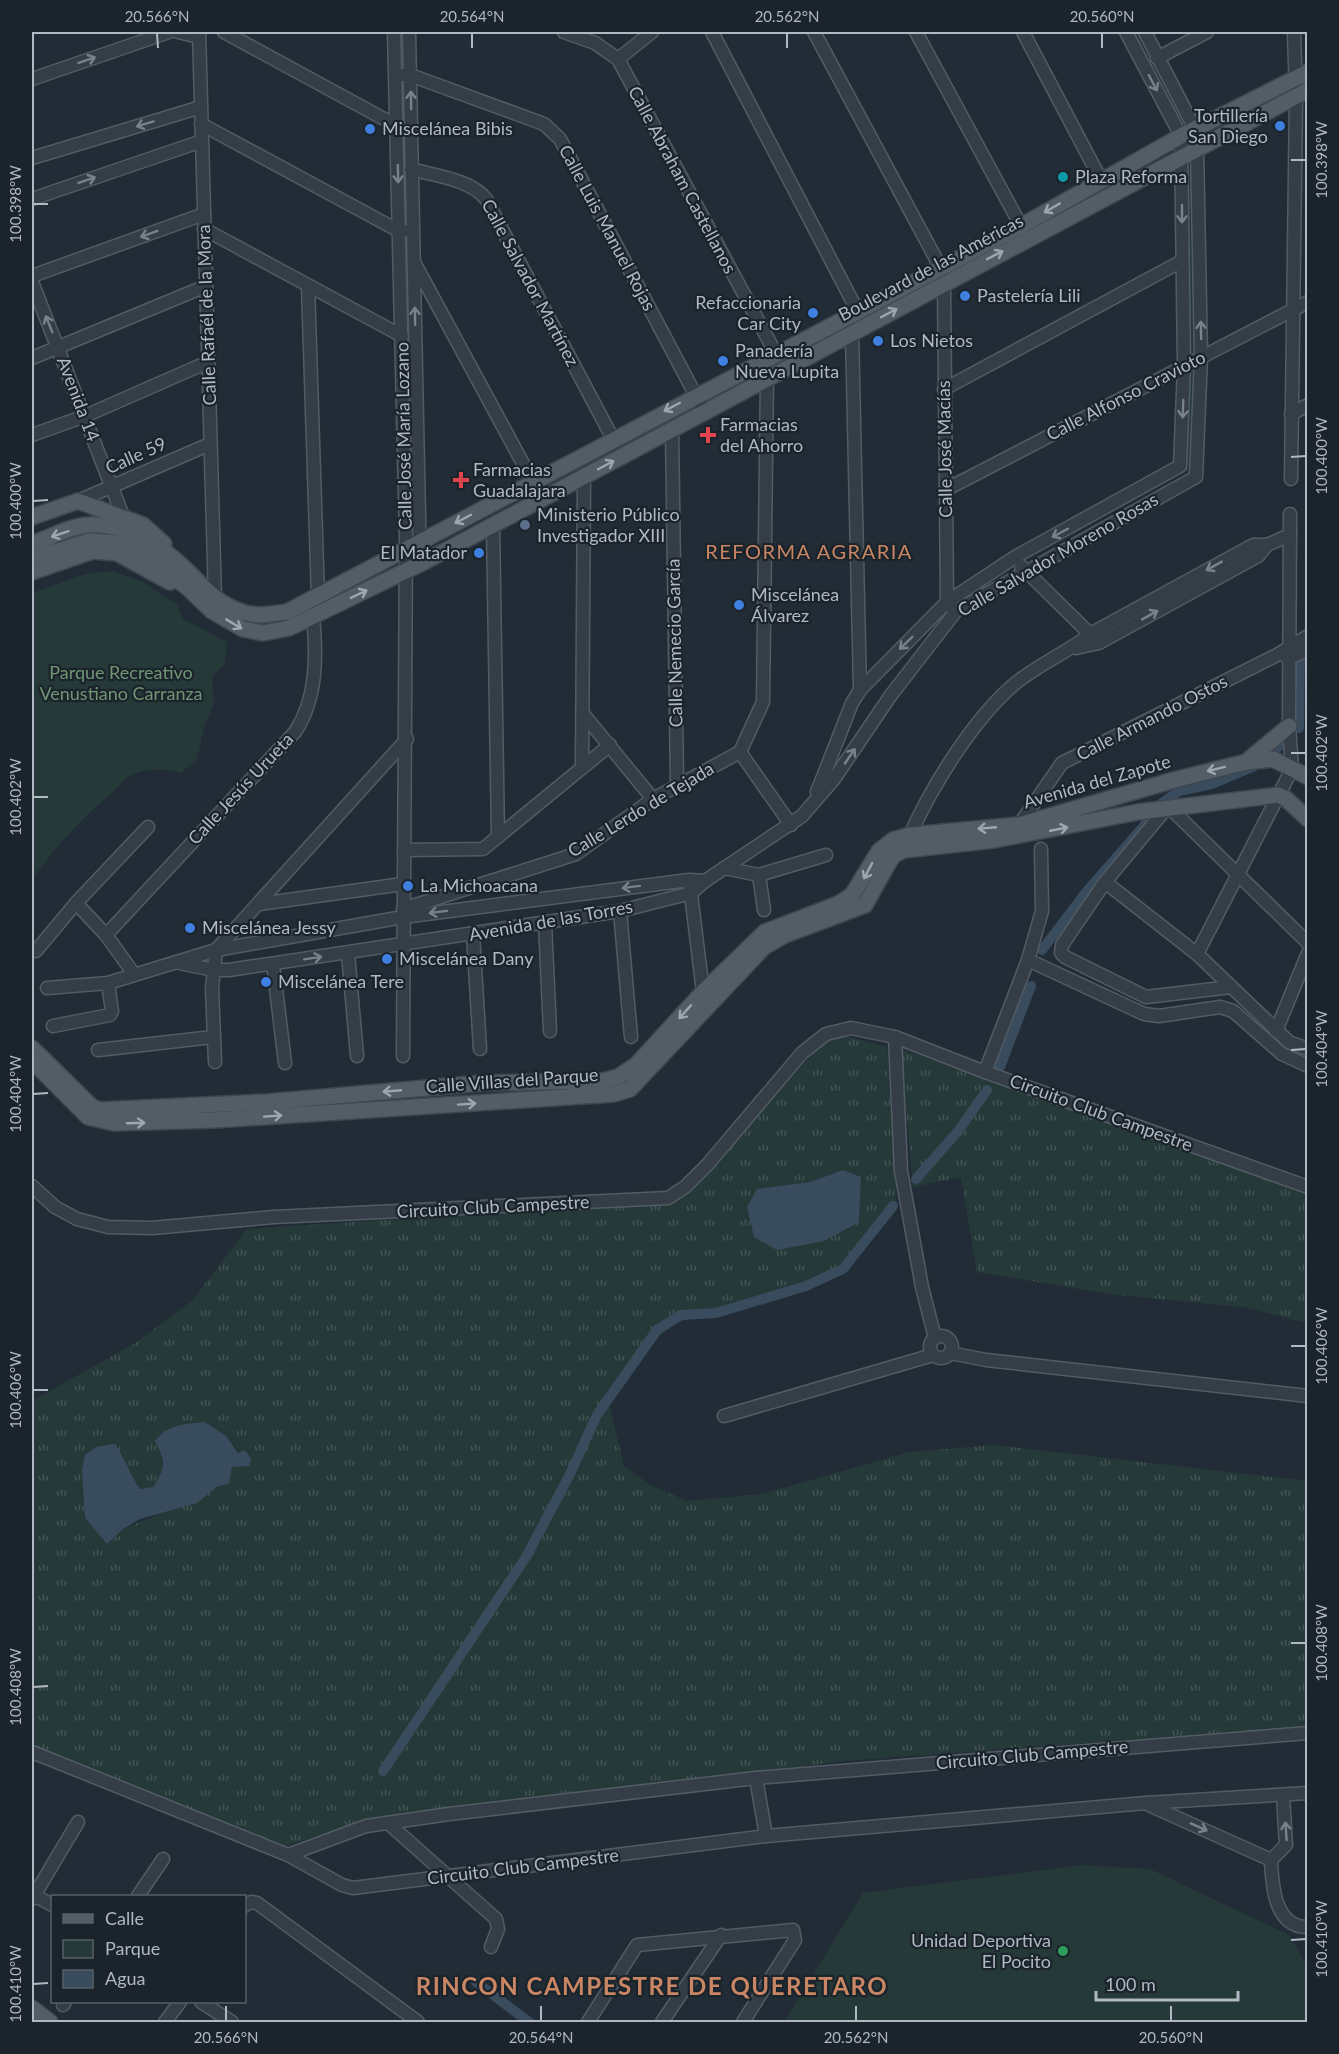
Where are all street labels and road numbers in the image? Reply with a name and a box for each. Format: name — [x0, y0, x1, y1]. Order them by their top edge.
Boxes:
street label: Calle Abraham Castellanos — [624, 82, 742, 277]
street label: Calle Luis Manuel Rojas — [555, 141, 661, 314]
street label: Calle Salvador Martínez — [477, 195, 584, 370]
street label: Boulevard de las Américas — [834, 209, 1027, 325]
street label: Calle Rafaél de la Mora — [192, 224, 220, 406]
street label: Calle José María Lozano — [390, 342, 416, 530]
street label: Calle Alfonso Cravioto — [1042, 345, 1209, 445]
street label: Avenida 14 — [53, 353, 105, 444]
street label: Calle José Macías — [932, 380, 956, 518]
street label: Calle 59 — [102, 432, 170, 478]
street label: Calle Salvador Moreno Rosas — [953, 487, 1162, 621]
street label: Calle Nemecio García — [662, 559, 686, 728]
street label: Calle Armando Ostos — [1072, 669, 1231, 765]
street label: Calle Jesús Urueta — [183, 728, 298, 849]
street label: Avenida del Zapote — [1021, 749, 1173, 813]
street label: Calle Lerdo de Tejada — [563, 757, 718, 861]
street label: Avenida de las Torres — [467, 895, 635, 945]
street label: Calle Villas del Parque — [425, 1063, 599, 1097]
street label: Circuito Club Campestre — [1007, 1069, 1196, 1155]
street label: Circuito Club Campestre — [396, 1190, 590, 1222]
street label: Circuito Club Campestre — [935, 1735, 1129, 1773]
street label: Circuito Club Campestre — [426, 1843, 620, 1889]

